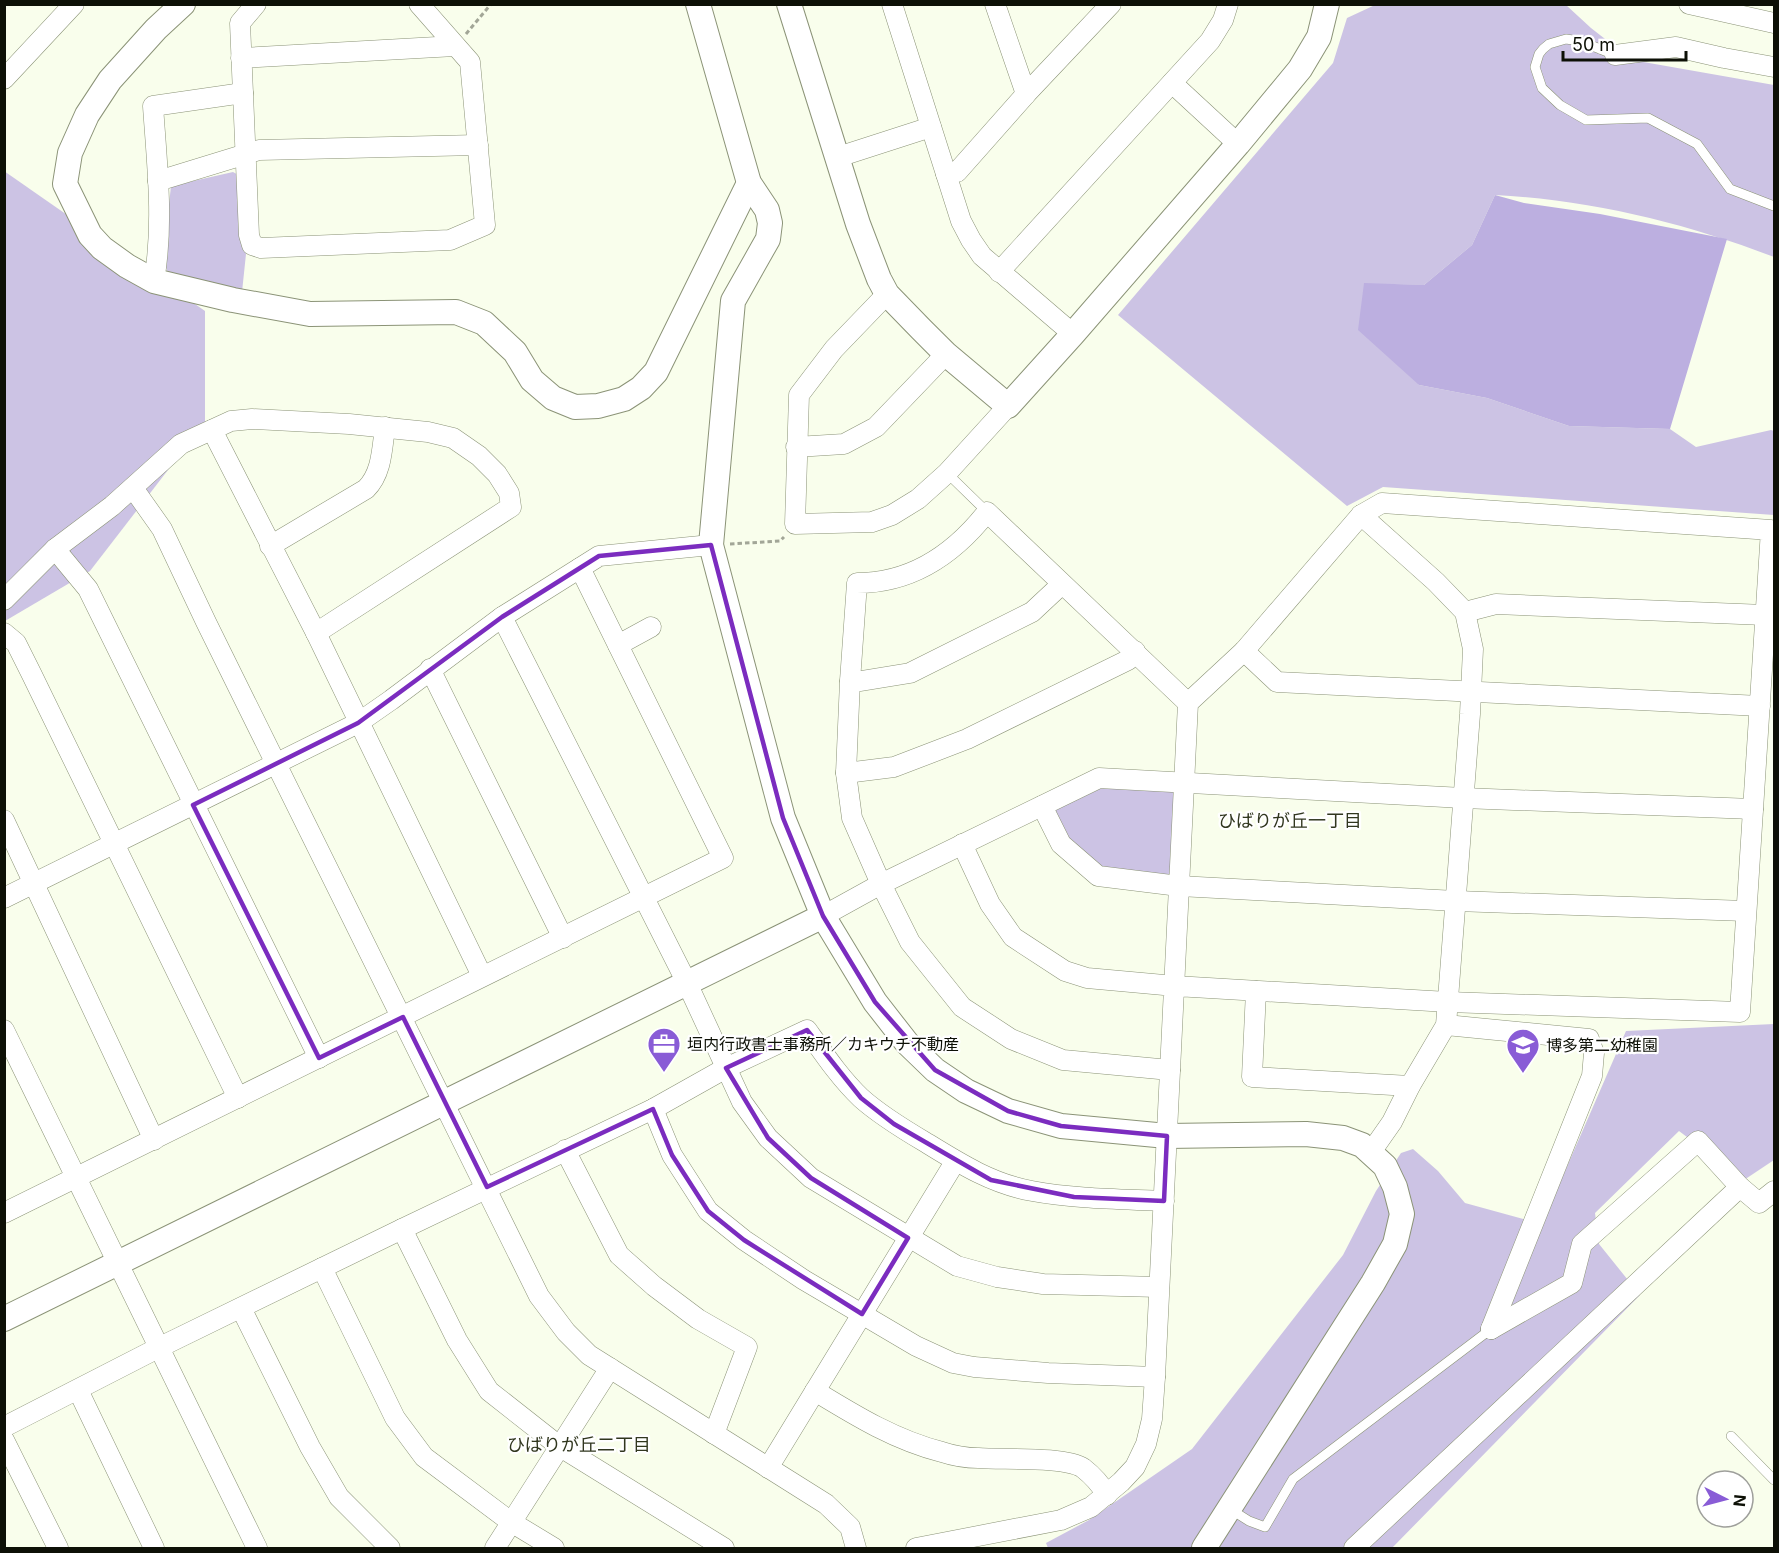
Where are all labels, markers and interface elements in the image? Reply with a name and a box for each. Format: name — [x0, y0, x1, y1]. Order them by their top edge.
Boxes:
scale bar — [1563, 24, 1686, 62]
text: 50 m — [1572, 34, 1615, 55]
district label: ひばりが丘一丁目 — [1218, 810, 1362, 831]
office icon: 垣内行政書士事務所／カキウチ不動産 — [646, 1026, 682, 1073]
school or university icon: 博多第二幼稚園 — [1505, 1027, 1541, 1074]
place label: 垣内行政書士事務所／カキウチ不動産 — [687, 1034, 959, 1054]
place label: 博多第二幼稚園 — [1546, 1035, 1658, 1055]
district label: ひばりが丘二丁目 — [507, 1434, 651, 1455]
north arrow — [1695, 1469, 1755, 1529]
text: N — [1729, 1493, 1751, 1508]

